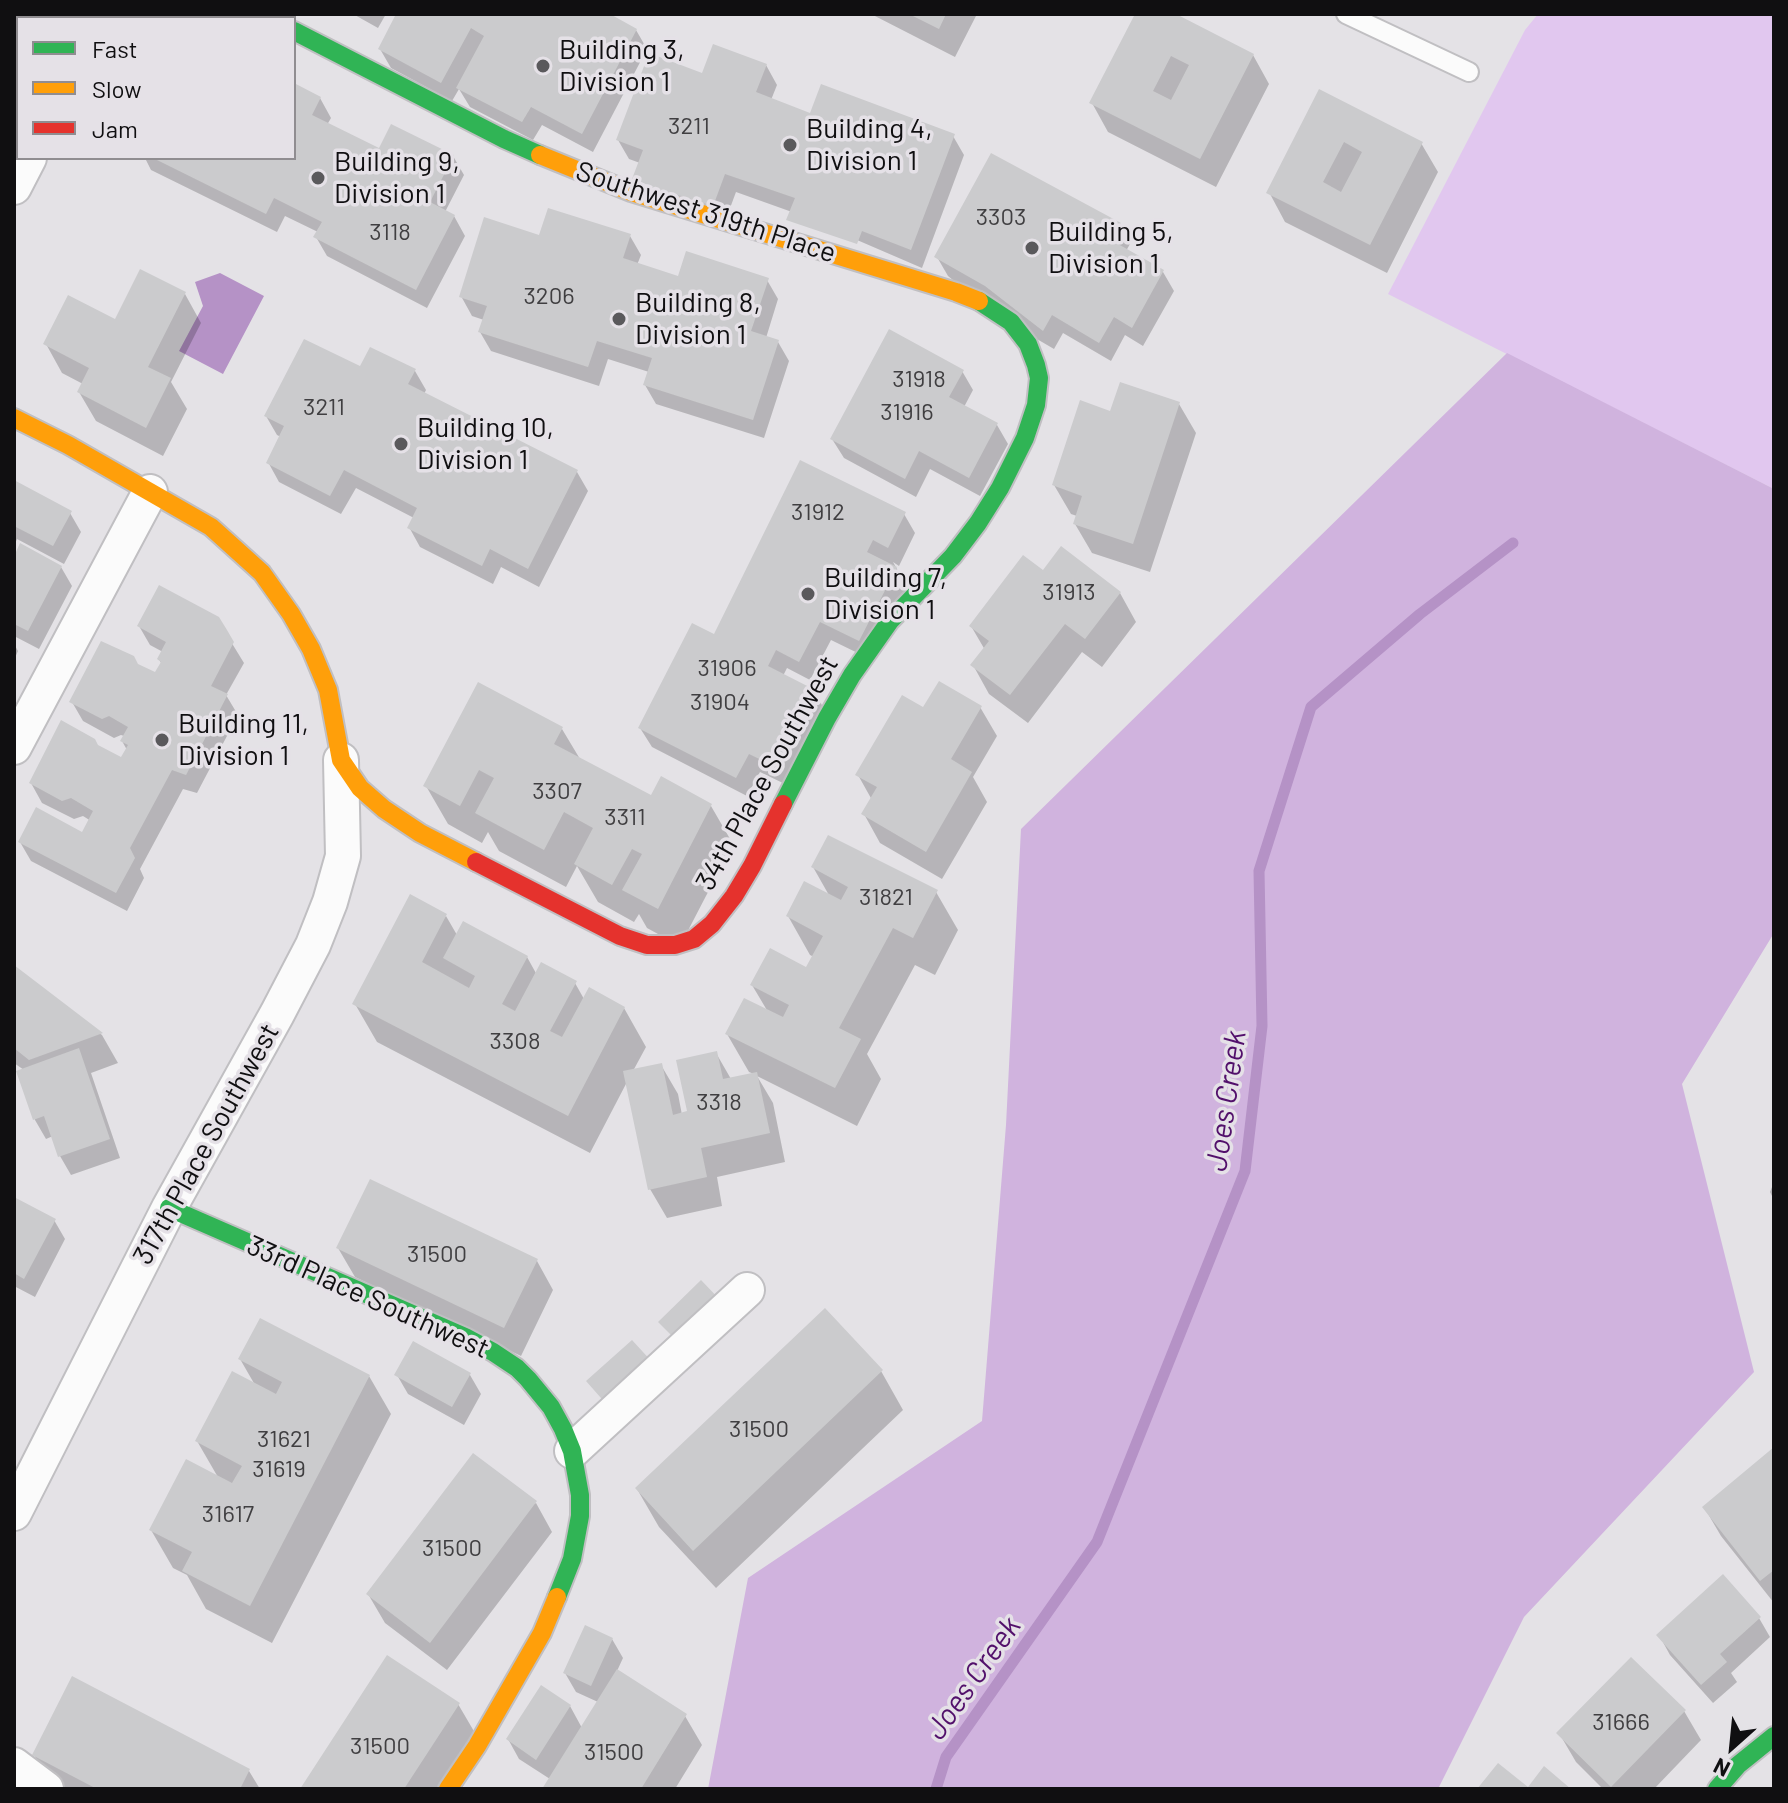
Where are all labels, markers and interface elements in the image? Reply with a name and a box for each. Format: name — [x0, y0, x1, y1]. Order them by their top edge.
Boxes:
legend — [16, 16, 296, 160]
place label: Building 3, Division 1 — [559, 33, 685, 99]
text: Fast — [92, 34, 137, 63]
marker: Building 3, Division 1 — [534, 57, 552, 75]
text: Slow — [92, 74, 141, 103]
house number: 3211 — [668, 112, 710, 140]
place label: Building 4, Division 1 — [806, 112, 933, 178]
text: Jam — [92, 114, 138, 143]
marker: Building 4, Division 1 — [781, 136, 799, 154]
place label: Building 9, Division 1 — [334, 145, 460, 211]
street label: Southwest 319th Place — [572, 154, 840, 270]
marker: Building 9, Division 1 — [309, 169, 327, 187]
house number: 3303 — [976, 203, 1026, 231]
place label: Building 5, Division 1 — [1048, 215, 1174, 281]
house number: 3118 — [369, 218, 411, 246]
marker: Building 5, Division 1 — [1023, 239, 1041, 257]
house number: 3206 — [523, 282, 575, 310]
place label: Building 8, Division 1 — [635, 286, 761, 352]
marker: Building 8, Division 1 — [610, 310, 628, 328]
house number: 31918 — [892, 365, 946, 393]
house number: 3211 — [303, 393, 345, 421]
house number: 31916 — [880, 398, 934, 426]
place label: Building 10, Division 1 — [417, 411, 554, 477]
marker: Building 10, Division 1 — [392, 435, 410, 453]
house number: 31912 — [791, 498, 845, 526]
place label: Building 7, Division 1 — [824, 561, 947, 627]
house number: 31913 — [1042, 578, 1096, 606]
marker: Building 7, Division 1 — [799, 585, 817, 603]
street label: 34th Place Southwest — [689, 650, 845, 896]
house number: 31906 — [697, 654, 757, 682]
house number: 31904 — [690, 688, 750, 716]
place label: Building 11, Division 1 — [178, 707, 309, 773]
marker: Building 11, Division 1 — [153, 731, 171, 749]
house number: 3307 — [532, 777, 582, 805]
house number: 3311 — [604, 803, 646, 831]
house number: 31821 — [859, 883, 913, 911]
street label: 317th Place Southwest — [126, 1018, 286, 1270]
house number: 3308 — [490, 1027, 540, 1055]
water label: Joes Creek — [1198, 1028, 1254, 1174]
house number: 3318 — [696, 1088, 742, 1116]
street label: 33rd Place Southwest — [242, 1228, 494, 1366]
house number: 31500 — [407, 1240, 467, 1268]
house number: 31500 — [729, 1415, 789, 1443]
house number: 31621 — [257, 1425, 311, 1453]
house number: 31619 — [252, 1455, 306, 1483]
house number: 31617 — [202, 1500, 254, 1528]
house number: 31500 — [422, 1534, 482, 1562]
water label: Joes Creek — [918, 1610, 1028, 1746]
north arrow — [1692, 1707, 1772, 1787]
house number: 31666 — [1592, 1708, 1650, 1736]
house number: 31500 — [350, 1732, 410, 1760]
house number: 31500 — [584, 1738, 644, 1766]
text: N — [1709, 1753, 1734, 1783]

